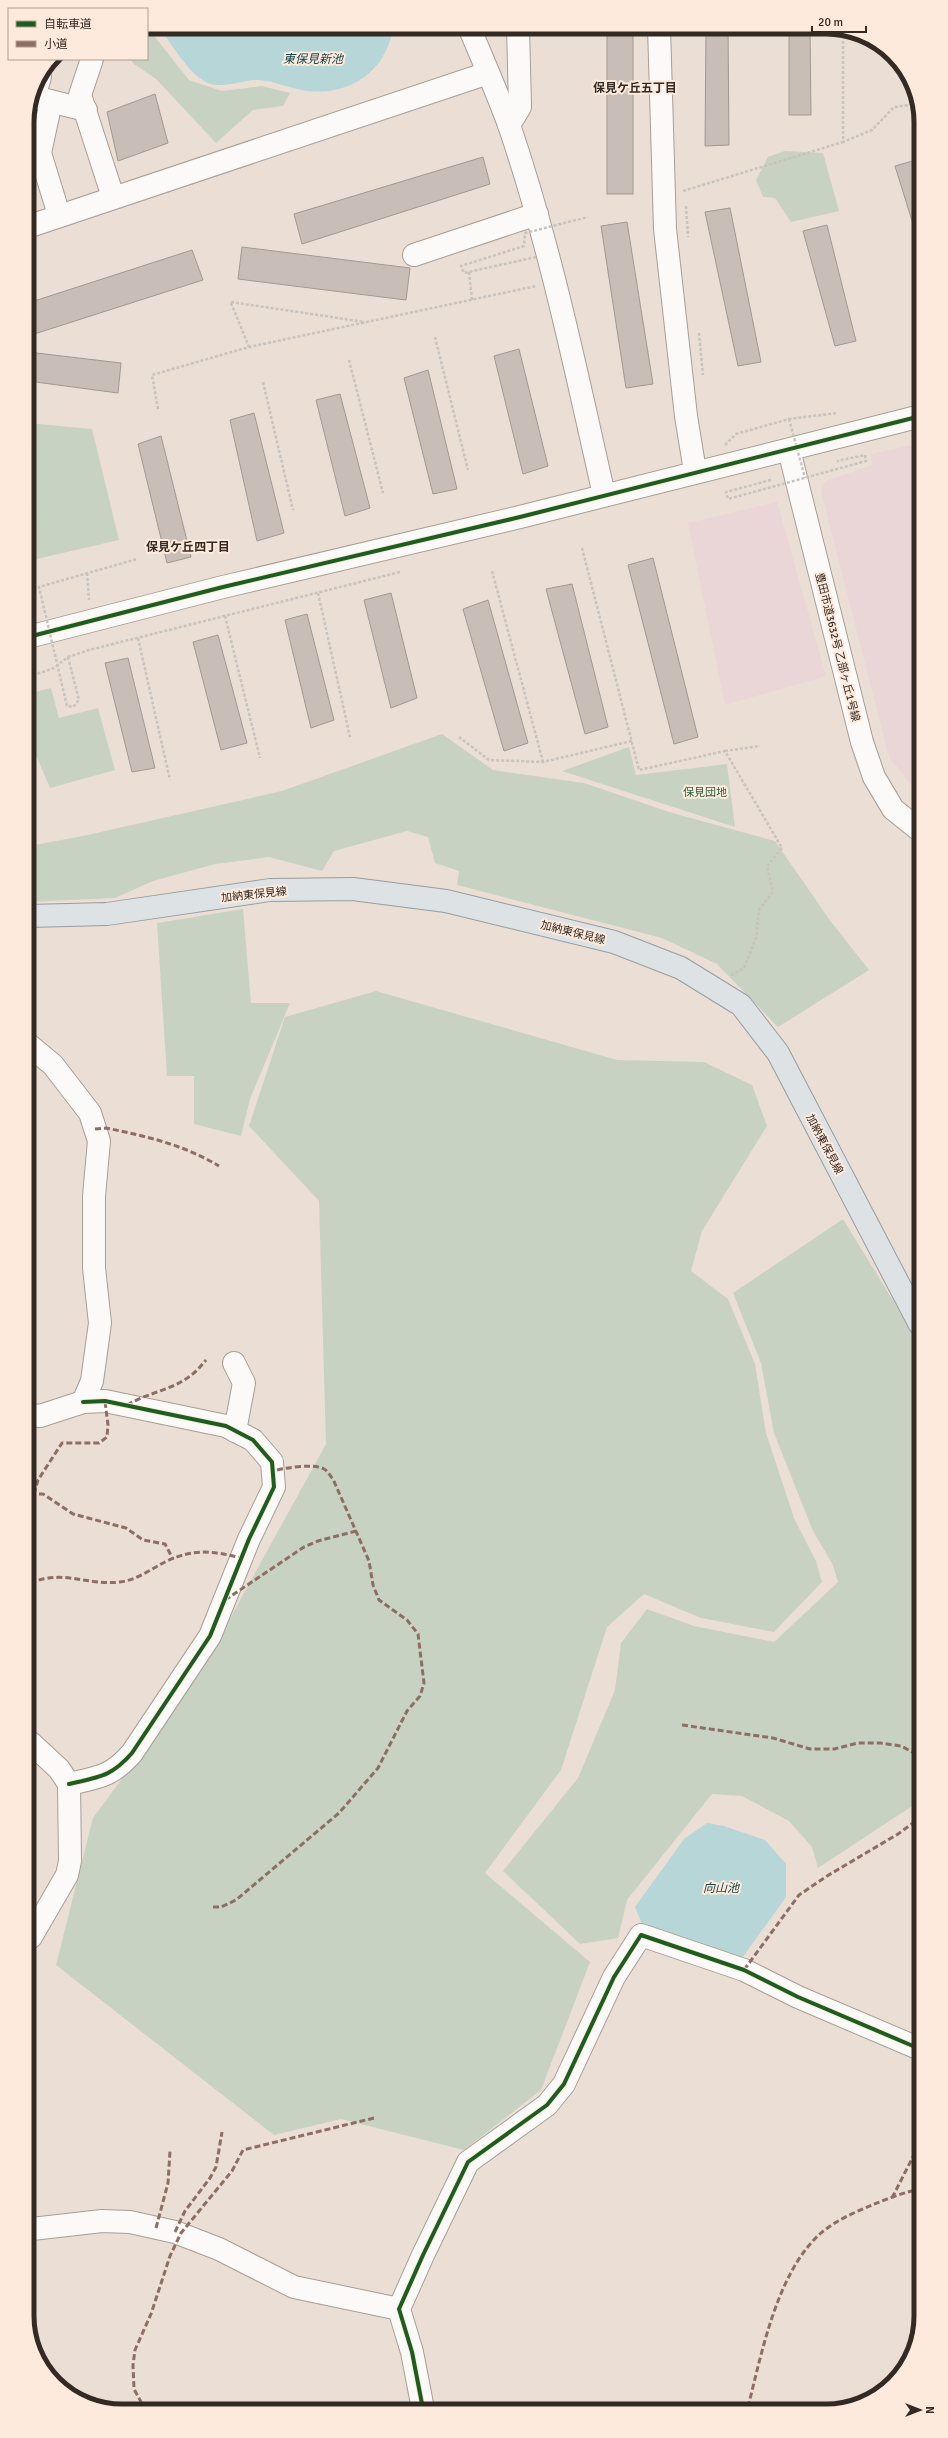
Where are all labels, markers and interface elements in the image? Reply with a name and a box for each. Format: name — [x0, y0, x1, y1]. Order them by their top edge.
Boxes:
legend — [8, 8, 148, 60]
scale bar — [812, 8, 866, 34]
text: 20 m — [818, 15, 843, 30]
text: 自転車道 — [44, 17, 92, 32]
text: 小道 — [44, 37, 68, 52]
water label: 東保見新池 — [283, 52, 344, 67]
district label: 保見ケ丘五丁目 — [593, 81, 677, 96]
district label: 保見ケ丘四丁目 — [146, 540, 230, 555]
street label: 豊田市道3632号 乙部ヶ丘1号線 — [813, 571, 862, 723]
park label: 保見団地 — [683, 786, 727, 799]
street label: 加納東保見線 — [221, 885, 288, 904]
street label: 加納東保見線 — [539, 918, 606, 947]
street label: 加納東保見線 — [803, 1112, 846, 1176]
water label: 向山池 — [703, 1881, 740, 1896]
north arrow — [900, 2390, 940, 2430]
text: N — [923, 2406, 936, 2414]

